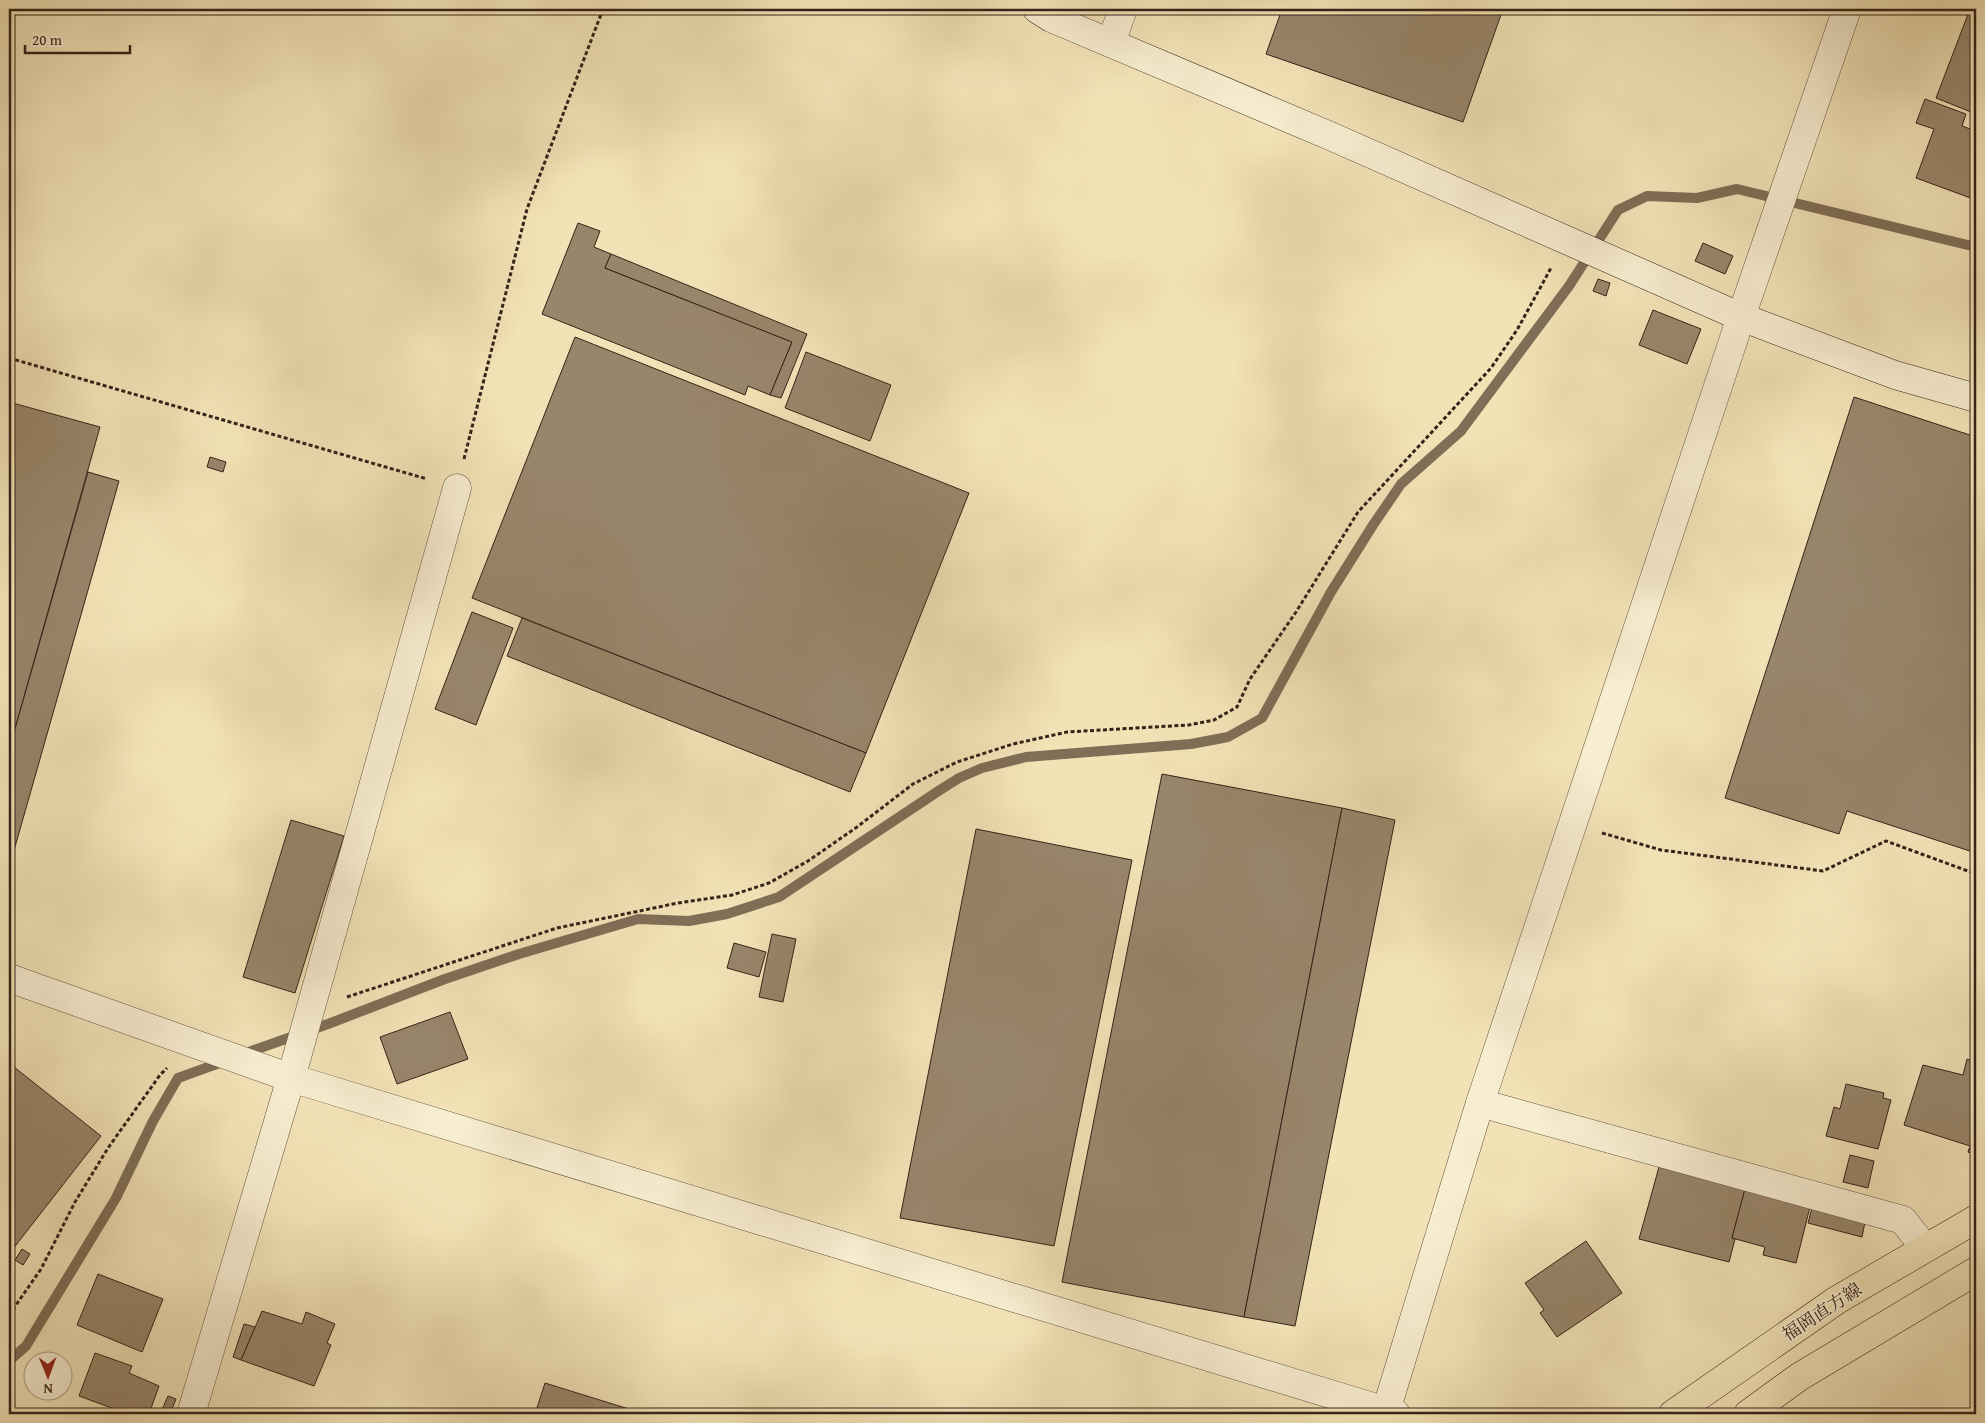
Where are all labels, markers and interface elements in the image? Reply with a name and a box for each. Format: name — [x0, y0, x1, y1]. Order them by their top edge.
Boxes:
scale bar — [25, 22, 130, 54]
text: 20 m — [32, 29, 63, 50]
street label: 福岡直方線 — [1777, 1276, 1867, 1347]
north arrow — [22, 1350, 72, 1400]
text: N — [43, 1379, 53, 1399]

